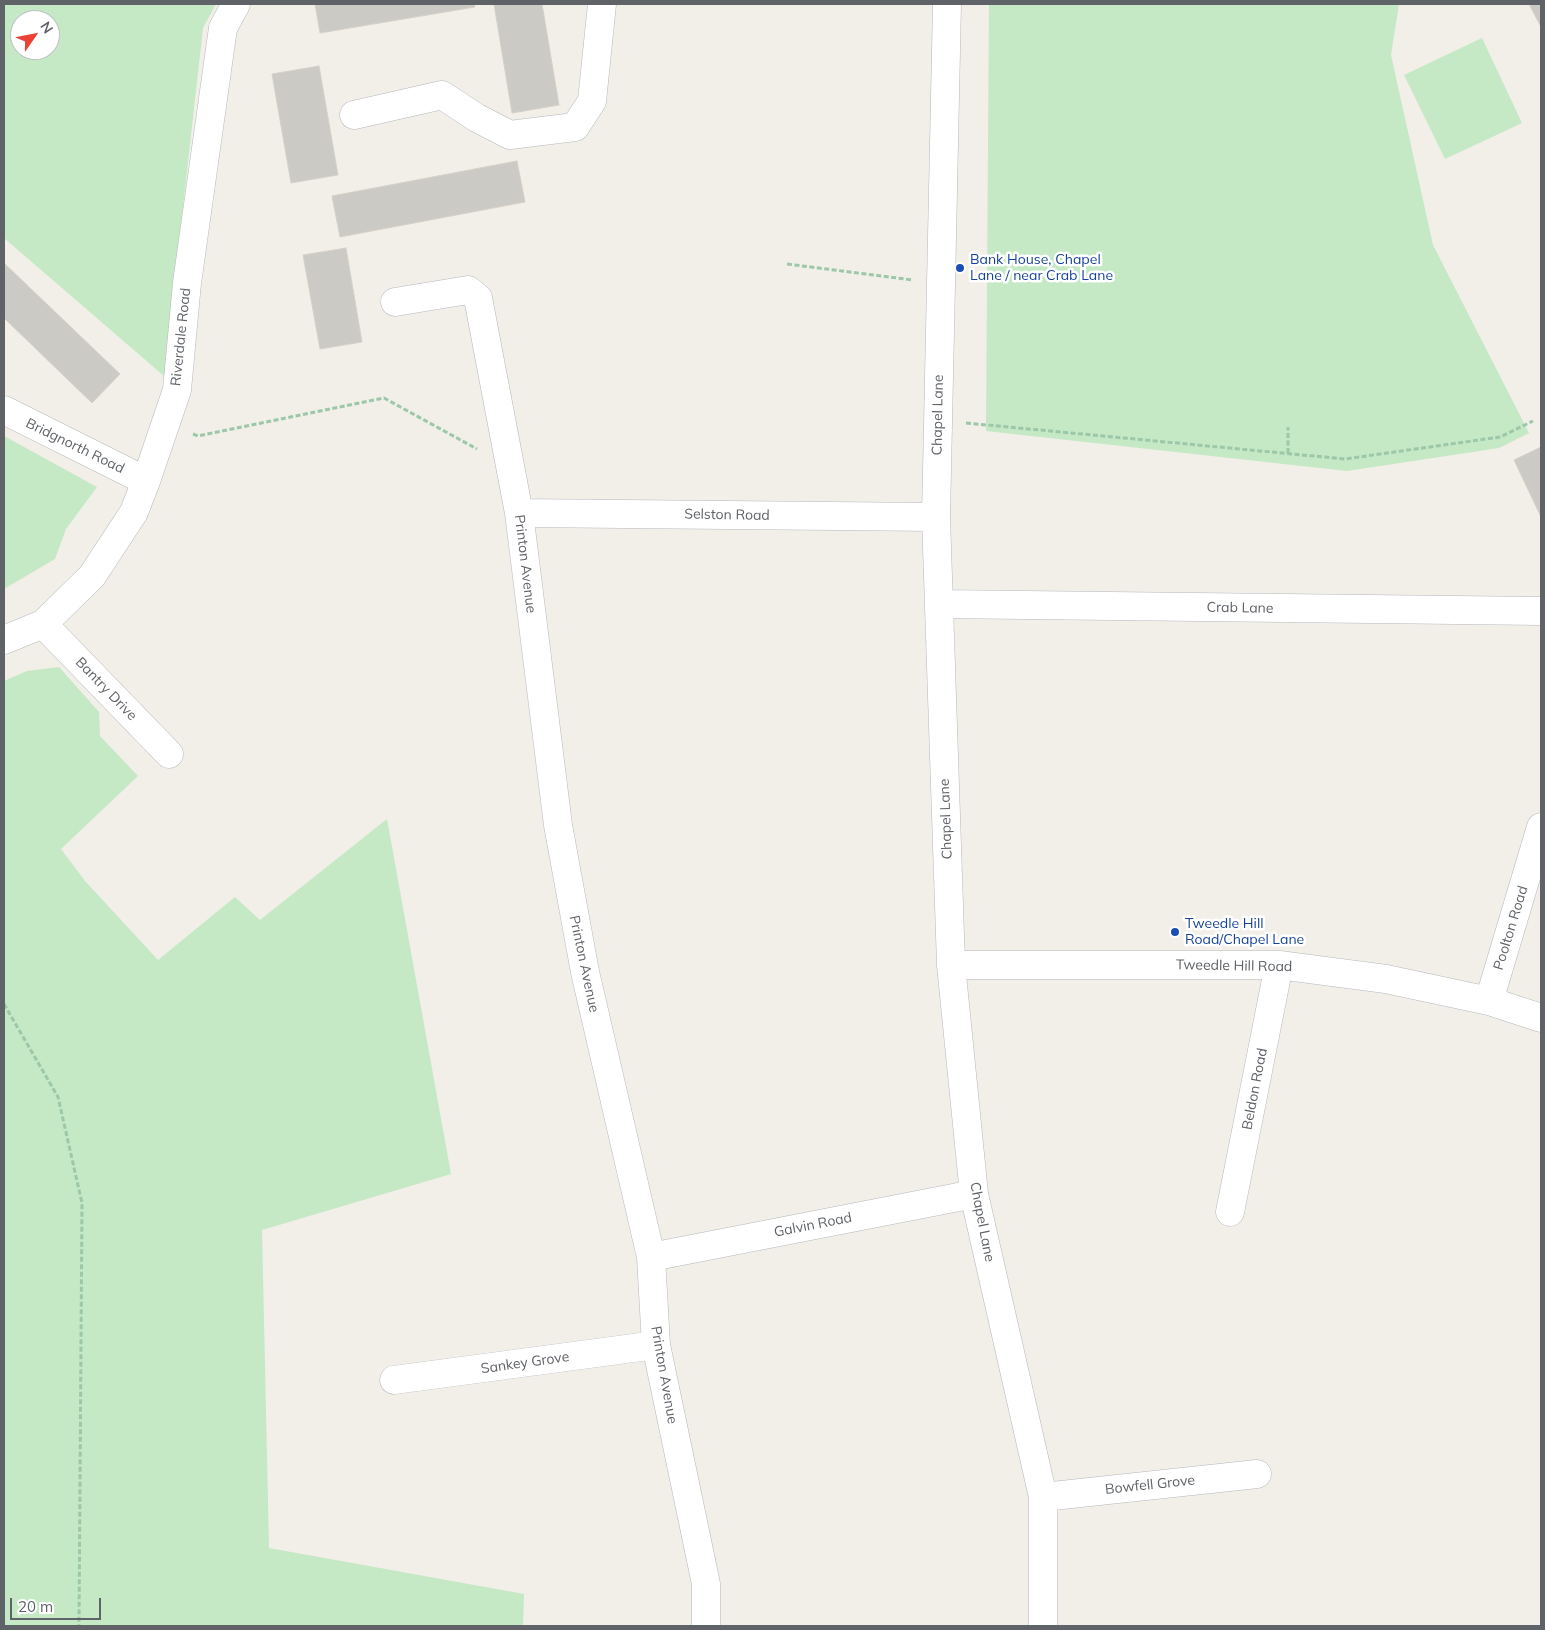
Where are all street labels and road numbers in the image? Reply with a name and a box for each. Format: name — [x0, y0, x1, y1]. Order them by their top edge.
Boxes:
street label: Riverdale Road — [167, 287, 195, 387]
street label: Chapel Lane — [929, 374, 947, 456]
street label: Bridgnorth Road — [23, 415, 127, 477]
street label: Selston Road — [684, 506, 770, 524]
street label: Printon Avenue — [511, 514, 539, 614]
street label: Crab Lane — [1206, 599, 1274, 617]
street label: Bantry Drive — [72, 654, 140, 724]
street label: Chapel Lane — [936, 778, 956, 860]
street label: Poolton Road — [1490, 884, 1532, 972]
street label: Printon Avenue — [565, 914, 603, 1014]
street label: Tweedle Hill Road — [1176, 957, 1292, 975]
street label: Beldon Road — [1239, 1047, 1271, 1131]
street label: Chapel Lane — [966, 1181, 998, 1263]
street label: Galvin Road — [773, 1209, 853, 1241]
street label: Printon Avenue — [647, 1325, 681, 1425]
street label: Sankey Grove — [480, 1348, 570, 1378]
street label: Bowfell Grove — [1104, 1472, 1196, 1498]

